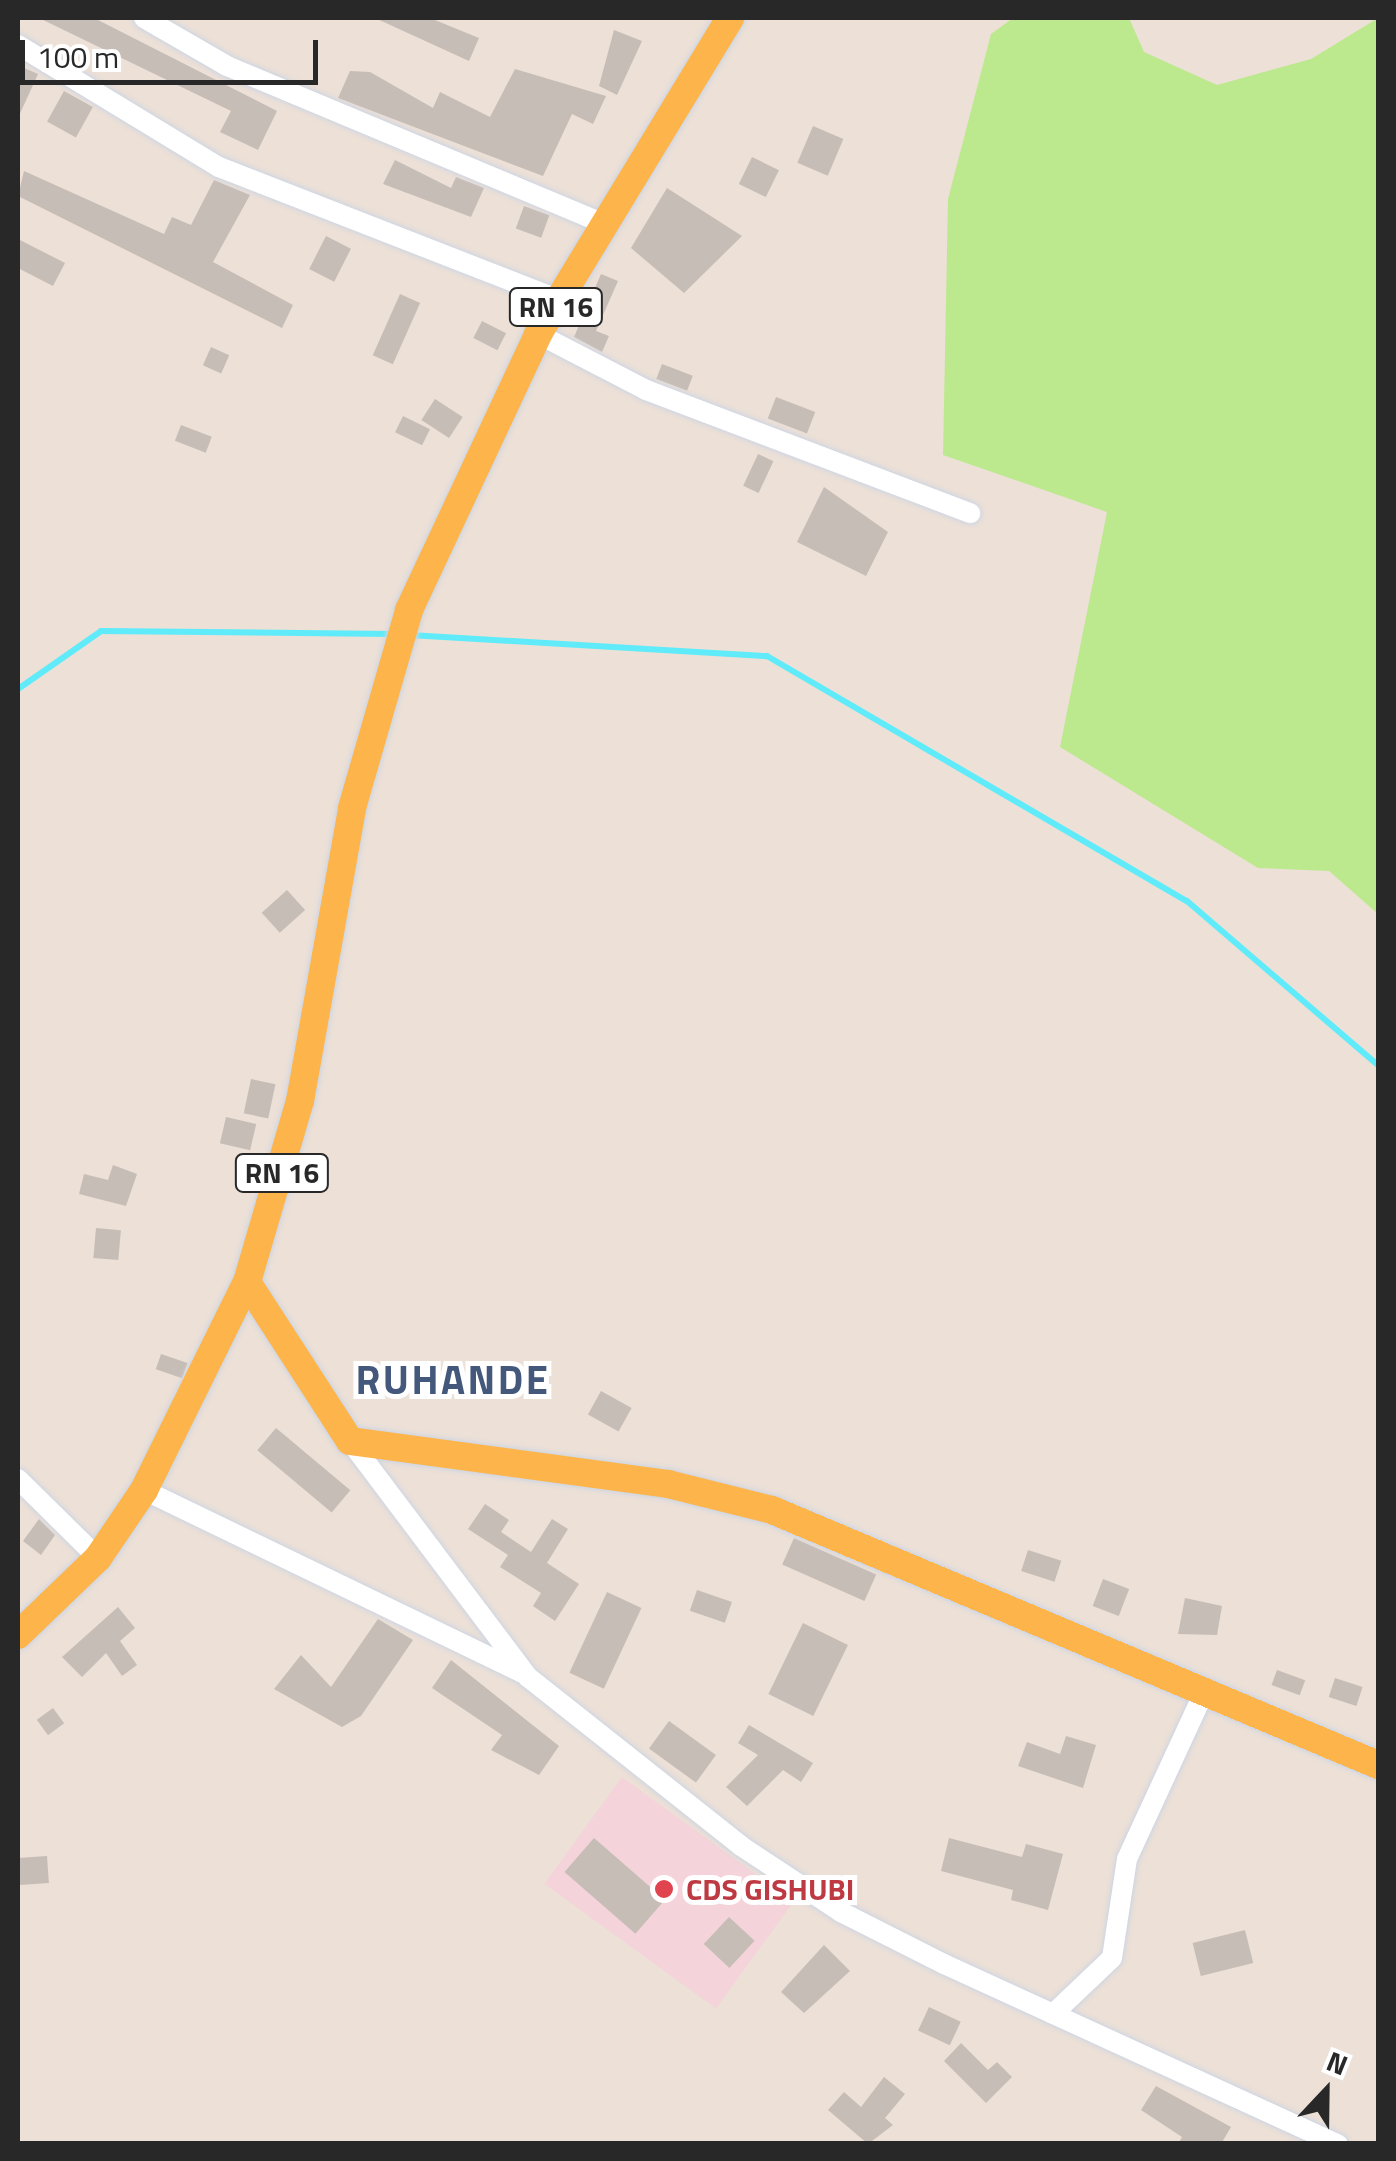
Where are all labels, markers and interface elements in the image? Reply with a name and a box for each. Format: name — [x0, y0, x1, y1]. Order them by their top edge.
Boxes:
scale bar — [25, 20, 322, 82]
text: 100 m — [37, 34, 119, 80]
road number: RN 16 — [508, 284, 604, 330]
road number: RN 16 — [234, 1150, 330, 1196]
district label: RUHANDE — [355, 1356, 551, 1404]
place label: CDS GISHUBI — [686, 1871, 854, 1907]
marker: CDS GISHUBI — [651, 1876, 677, 1902]
text: N — [1320, 2039, 1354, 2086]
north arrow — [1276, 2041, 1376, 2141]

